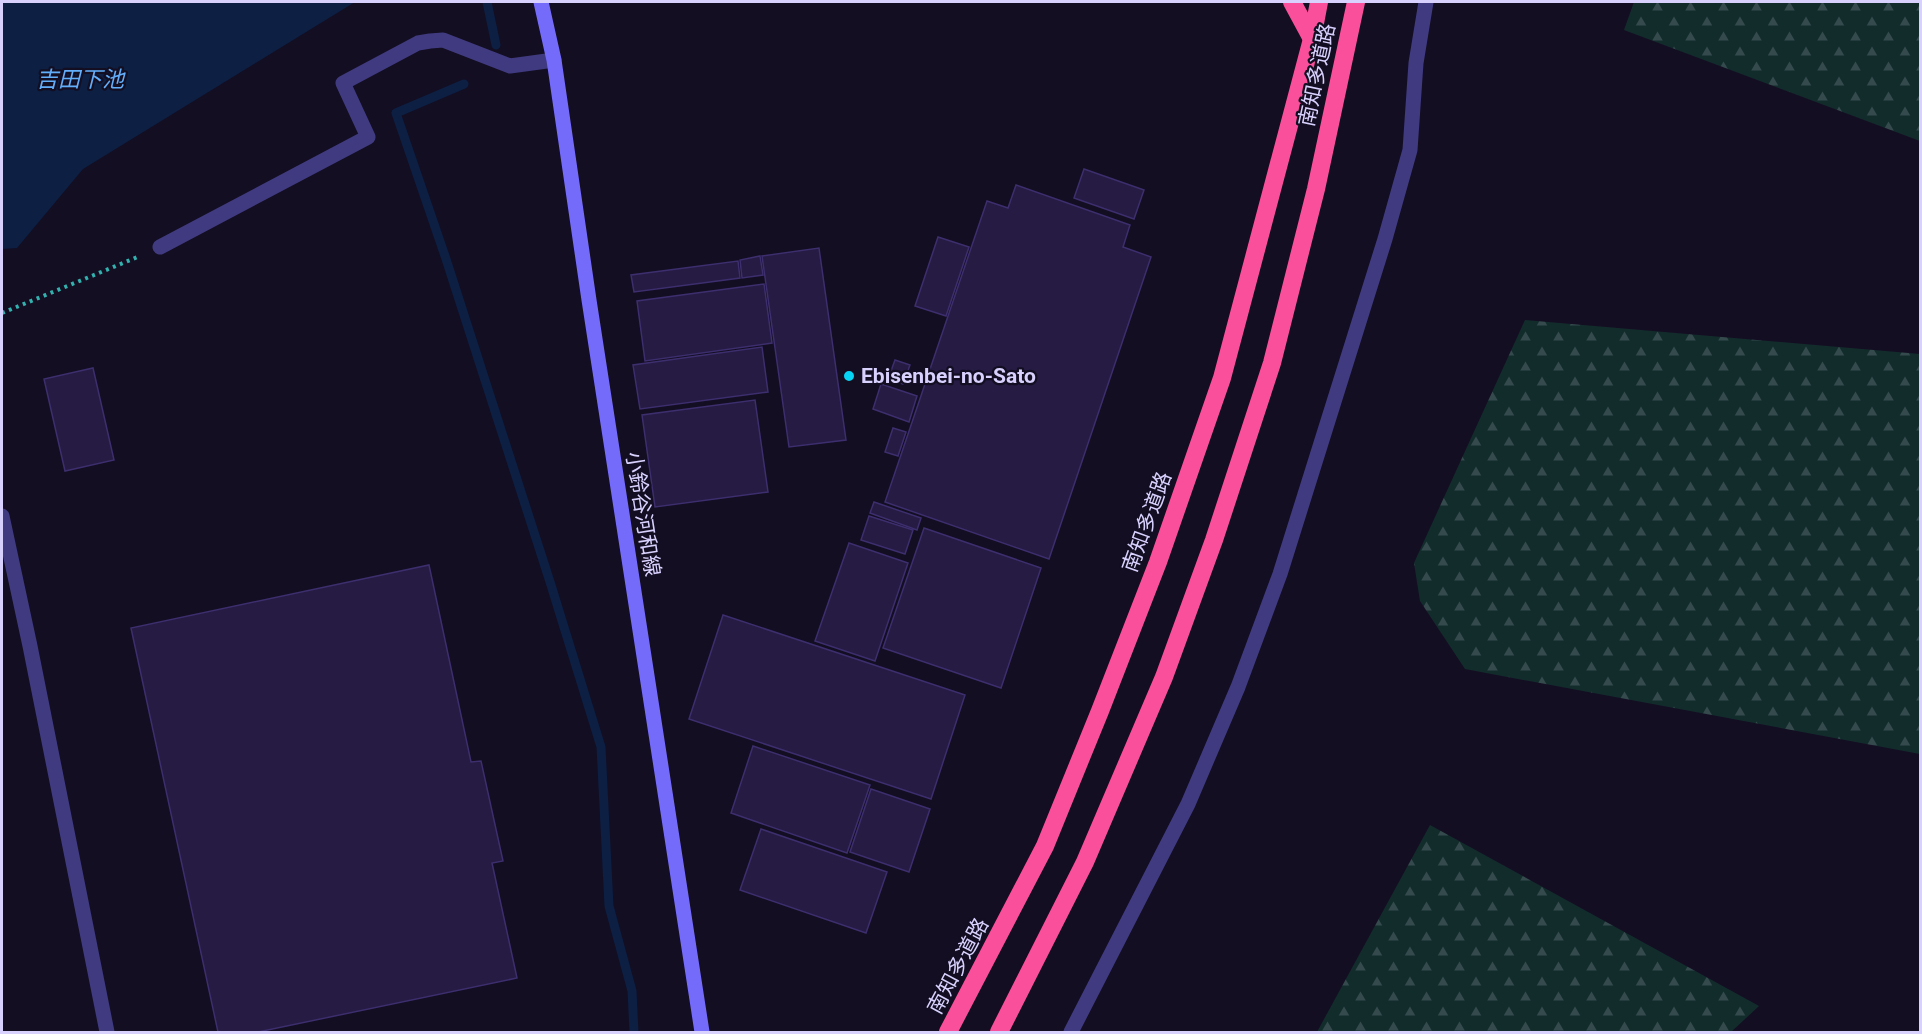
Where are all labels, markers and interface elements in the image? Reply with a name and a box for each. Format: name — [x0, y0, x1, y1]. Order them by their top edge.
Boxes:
street label: 南知多道路 — [1294, 21, 1340, 129]
water label: 吉田下池 — [36, 67, 126, 92]
place label: Ebisenbei-no-Sato — [861, 364, 1036, 388]
marker: Ebisenbei-no-Sato — [842, 369, 856, 383]
street label: 小鈴谷河和線 — [621, 450, 665, 578]
street label: 南知多道路 — [1118, 469, 1176, 575]
street label: 南知多道路 — [923, 914, 993, 1018]

